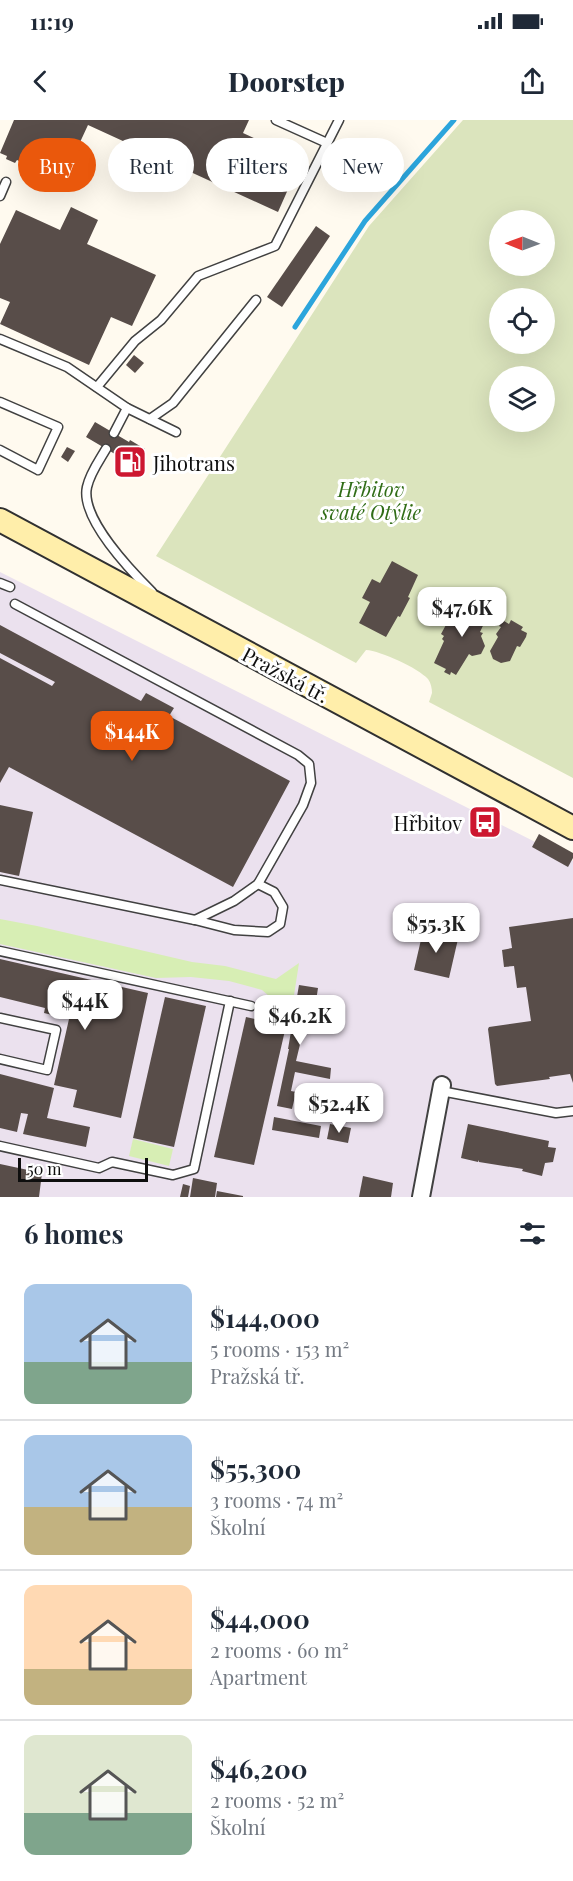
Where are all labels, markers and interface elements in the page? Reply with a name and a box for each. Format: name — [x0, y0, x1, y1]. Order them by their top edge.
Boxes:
text: 11:19 — [30, 6, 74, 36]
text: Doorstep — [228, 63, 345, 99]
icon: back — [24, 65, 57, 98]
icon: share — [516, 65, 549, 98]
chip: Buy — [18, 138, 96, 192]
chip: Rent — [108, 138, 194, 192]
chip: Filters — [206, 138, 309, 192]
chip: New — [321, 138, 404, 192]
north arrow — [489, 210, 555, 276]
map controls — [489, 210, 555, 432]
button: locate — [489, 288, 555, 354]
button: layers — [489, 366, 555, 432]
fuel station icon: Jihotrans — [112, 444, 148, 480]
place label: Jihotrans — [152, 449, 235, 476]
park label: Hřbitov svaté Otýlie — [320, 475, 422, 525]
pin: $47.6K — [413, 587, 511, 638]
text: $47.6K — [431, 593, 493, 620]
street label: Pražská tř. — [238, 640, 334, 708]
pin: $144K — [90, 711, 174, 762]
text: $144K — [105, 717, 159, 744]
bus stop icon: Hřbitov — [467, 804, 503, 840]
place label: Hřbitov — [394, 809, 462, 836]
pin: $55.3K — [387, 903, 485, 954]
text: $55.3K — [407, 909, 465, 936]
pin: $44K — [49, 980, 121, 1031]
text: $44K — [62, 986, 108, 1013]
pin: $46.2K — [251, 995, 349, 1046]
text: $46.2K — [268, 1001, 332, 1028]
pin: $52.4K — [290, 1083, 388, 1134]
text: $52.4K — [308, 1089, 370, 1116]
scale bar — [18, 1155, 148, 1182]
text: 50 m — [27, 1158, 61, 1179]
text: 6 homes — [24, 1216, 123, 1251]
icon: filters — [516, 1217, 549, 1250]
text: $144,000 — [210, 1300, 320, 1335]
icon: home — [72, 1308, 144, 1380]
text: 5 rooms · 153 m² — [210, 1335, 349, 1362]
text: Pražská tř. — [210, 1362, 305, 1389]
text: $55,300 — [210, 1451, 301, 1486]
icon: home — [72, 1459, 144, 1531]
text: 3 rooms · 74 m² — [210, 1486, 343, 1513]
text: Školní — [210, 1513, 266, 1540]
text: $44,000 — [210, 1601, 310, 1636]
icon: home — [72, 1609, 144, 1681]
text: 2 rooms · 60 m² — [210, 1636, 349, 1663]
text: Apartment — [210, 1663, 307, 1690]
text: $46,200 — [210, 1751, 307, 1786]
icon: home — [72, 1759, 144, 1831]
text: 2 rooms · 52 m² — [210, 1786, 344, 1813]
text: Školní — [210, 1813, 266, 1840]

